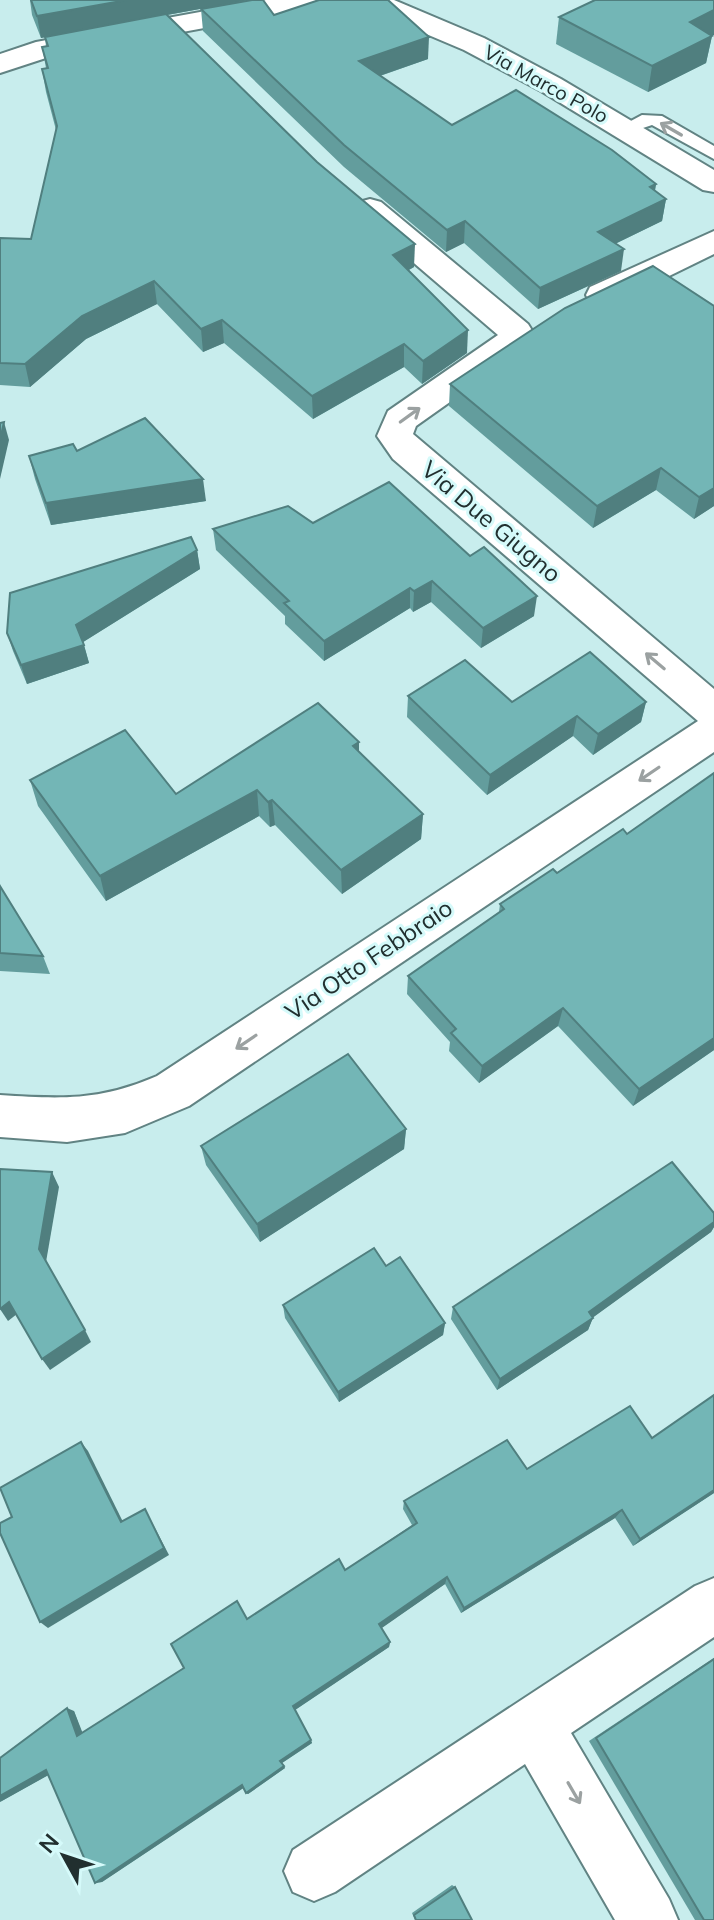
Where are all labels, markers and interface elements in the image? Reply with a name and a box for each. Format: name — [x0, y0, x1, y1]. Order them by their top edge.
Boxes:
street label: Via Marco Polo — [480, 39, 613, 128]
one-way arrow — [660, 121, 683, 137]
one-way arrow — [399, 407, 420, 424]
street label: Via Due Giugno — [416, 454, 568, 589]
one-way arrow — [645, 652, 665, 670]
one-way arrow — [638, 766, 661, 782]
street label: Via Otto Febbraio — [279, 892, 458, 1026]
one-way arrow — [236, 1034, 258, 1050]
one-way arrow — [566, 1781, 582, 1804]
north arrow — [24, 1816, 104, 1896]
text: N — [33, 1828, 65, 1859]

